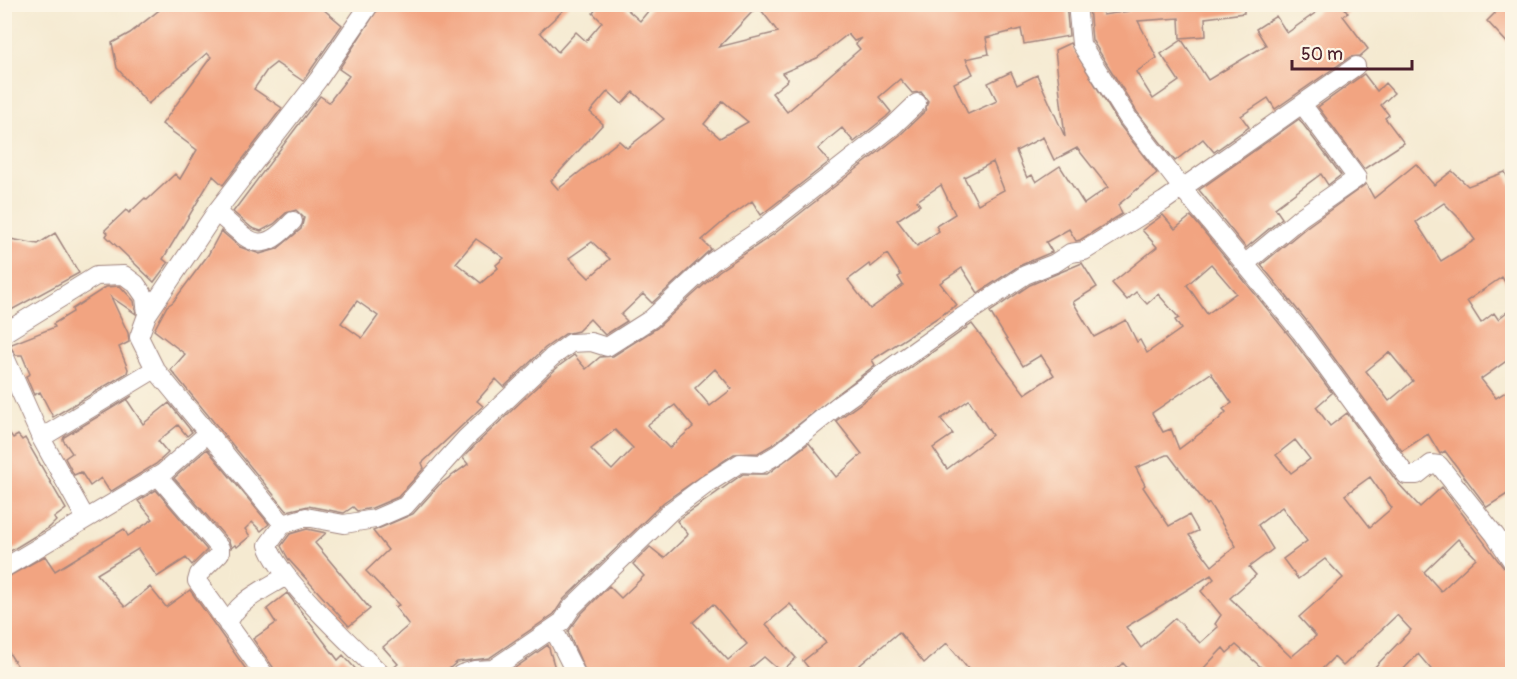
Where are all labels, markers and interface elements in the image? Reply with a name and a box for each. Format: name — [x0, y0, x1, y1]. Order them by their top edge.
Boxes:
scale bar — [1292, 33, 1412, 71]
text: 50 m — [1301, 43, 1343, 66]

